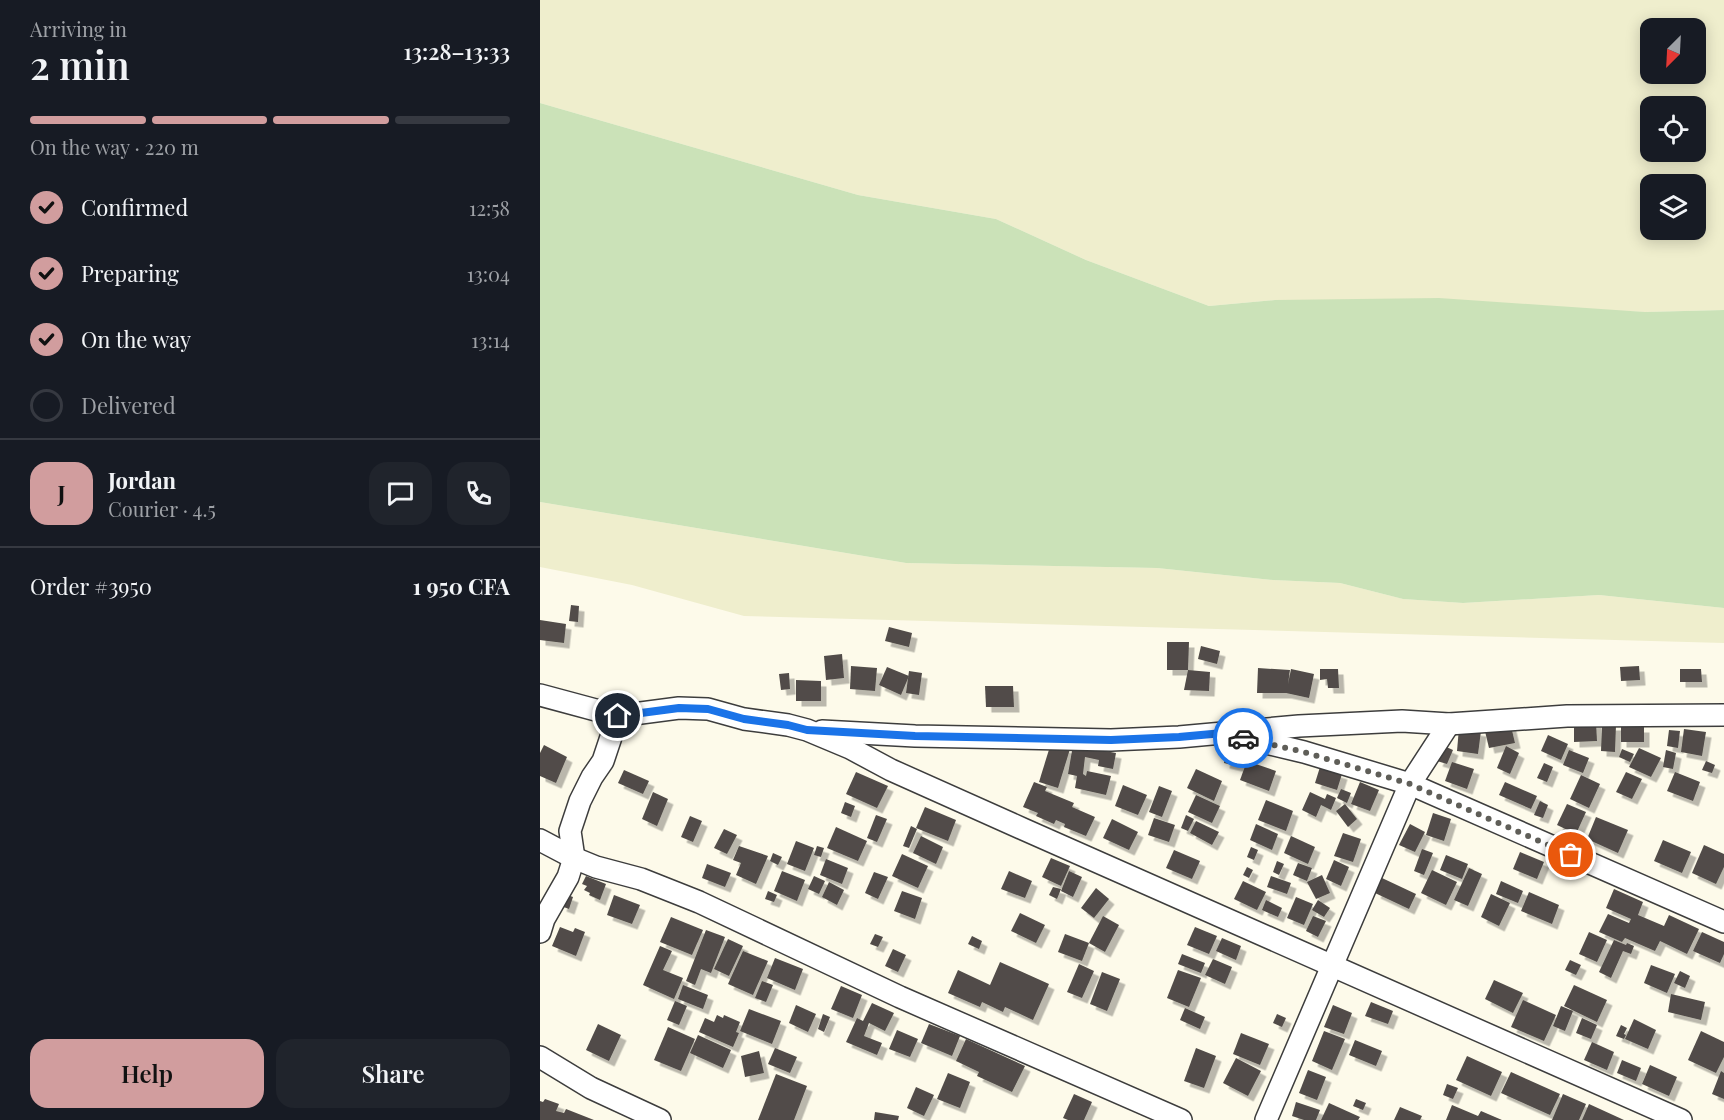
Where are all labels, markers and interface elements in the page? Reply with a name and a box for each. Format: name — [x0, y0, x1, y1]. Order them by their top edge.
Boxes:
text: Arriving in — [30, 15, 127, 42]
north arrow — [1640, 18, 1706, 84]
map controls — [1640, 18, 1706, 240]
text: 13:28–13:33 — [403, 36, 510, 66]
text: 2 min — [30, 38, 130, 90]
button: locate — [1640, 96, 1706, 162]
text: On the way · 220 m — [30, 133, 199, 160]
button: layers — [1640, 174, 1706, 240]
icon: check — [30, 191, 63, 224]
text: Confirmed — [81, 192, 188, 222]
text: 12:58 — [469, 194, 510, 221]
icon: check — [30, 257, 63, 290]
text: Preparing — [81, 258, 179, 288]
text: 13:04 — [467, 260, 510, 287]
icon: check — [30, 323, 63, 356]
text: On the way — [81, 324, 191, 354]
text: 13:14 — [471, 326, 510, 353]
text: Delivered — [81, 390, 176, 420]
button: chat — [369, 462, 432, 525]
button: phone — [447, 462, 510, 525]
text: Jordan — [108, 465, 176, 495]
text: J — [57, 478, 66, 508]
text: Courier · 4.5 — [108, 495, 216, 522]
text: Order #3950 — [30, 571, 152, 601]
text: 1 950 CFA — [413, 571, 510, 601]
pin — [592, 690, 643, 741]
icon: home — [601, 699, 634, 732]
courier — [1213, 708, 1273, 768]
icon: car — [1227, 722, 1260, 755]
pin — [1545, 829, 1596, 880]
icon: bag — [1554, 838, 1587, 871]
button: Help — [30, 1039, 264, 1108]
button: Share — [276, 1039, 510, 1108]

